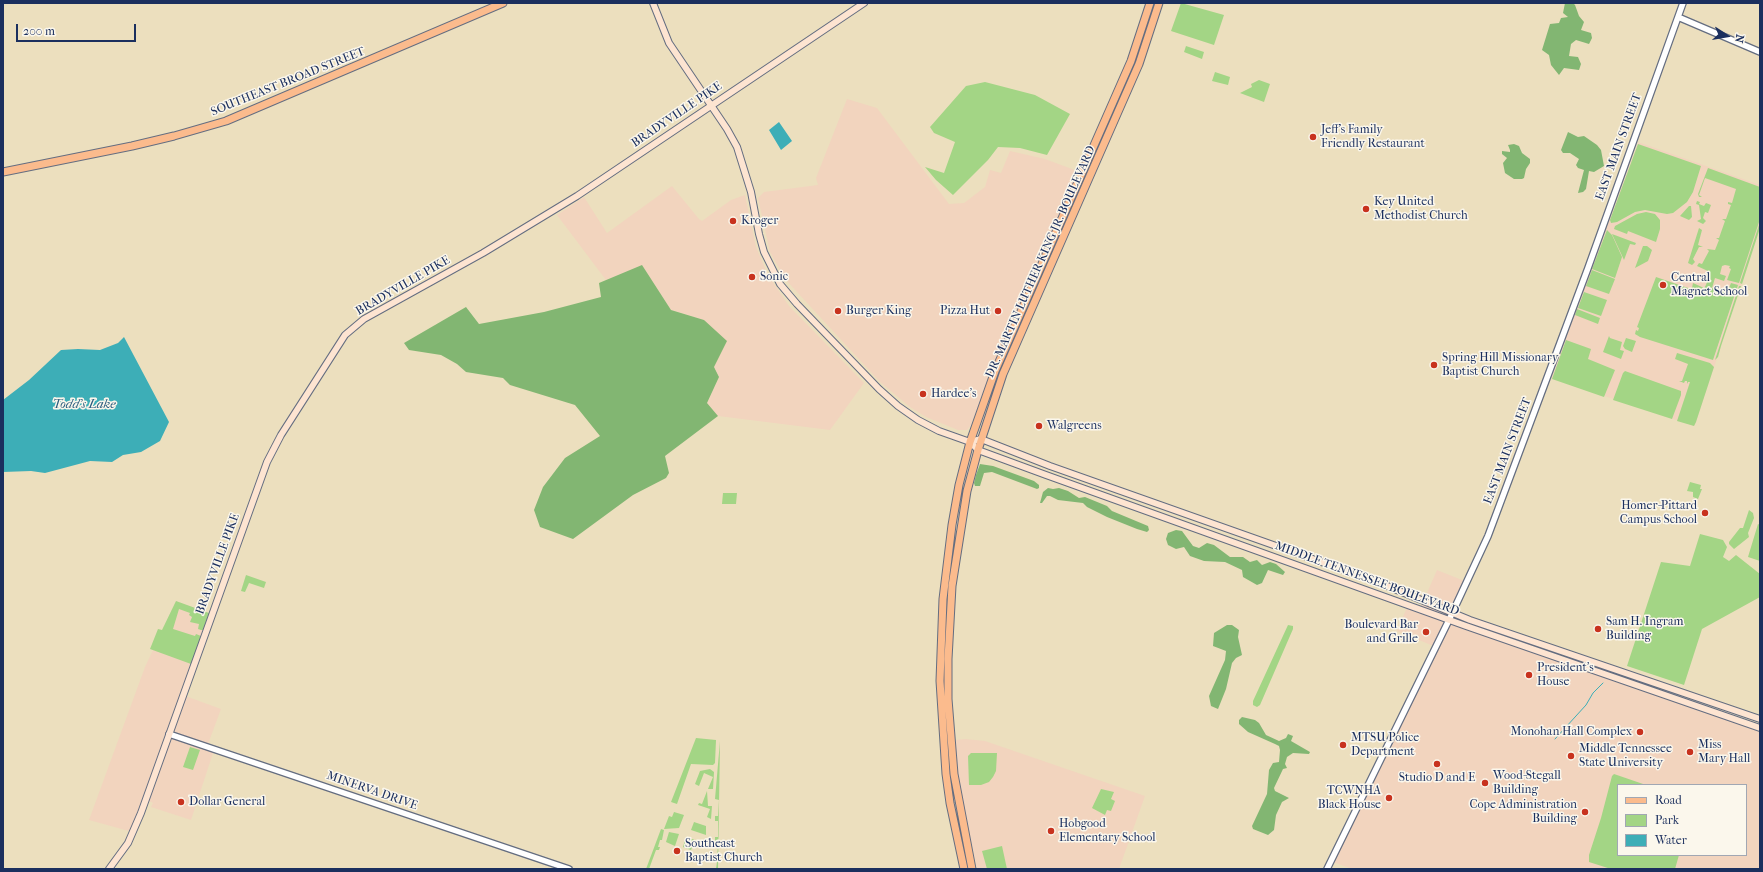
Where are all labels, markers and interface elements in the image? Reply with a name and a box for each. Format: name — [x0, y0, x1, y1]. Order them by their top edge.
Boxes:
scale bar — [18, 16, 138, 42]
north arrow — [1707, 16, 1747, 56]
text: 200 m — [23, 24, 55, 38]
text: N — [1732, 33, 1746, 44]
street label: SOUTHEAST BROAD STREET — [209, 44, 367, 120]
street label: BRADYVILLE PIKE — [629, 79, 725, 151]
street label: EAST MAIN STREET — [1593, 92, 1645, 202]
place label: Jeff's Family Friendly Restaurant — [1321, 123, 1425, 151]
marker: Jeff's Family Friendly Restaurant — [1308, 132, 1318, 142]
street label: DR. MARTIN LUTHER KING JR. BOULEVARD — [983, 144, 1099, 380]
place label: Key United Methodist Church — [1374, 195, 1468, 223]
marker: Key United Methodist Church — [1361, 204, 1371, 214]
place label: Kroger — [741, 214, 778, 228]
marker: Kroger — [728, 216, 738, 226]
street label: BRADYVILLE PIKE — [353, 253, 453, 319]
place label: Sonic — [760, 270, 788, 284]
place label: Central Magnet School — [1671, 271, 1747, 299]
marker: Sonic — [747, 272, 757, 282]
marker: Central Magnet School — [1658, 280, 1668, 290]
place label: Burger King — [846, 304, 911, 318]
place label: Pizza Hut — [940, 304, 990, 318]
marker: Burger King — [833, 306, 843, 316]
marker: Pizza Hut — [993, 306, 1003, 316]
place label: Spring Hill Missionary Baptist Church — [1442, 351, 1558, 379]
marker: Spring Hill Missionary Baptist Church — [1429, 360, 1439, 370]
place label: Hardee's — [931, 387, 976, 401]
marker: Hardee's — [918, 389, 928, 399]
street label: EAST MAIN STREET — [1481, 396, 1535, 506]
water label: Todd's Lake — [52, 397, 116, 413]
place label: Walgreens — [1047, 419, 1102, 433]
marker: Walgreens — [1034, 421, 1044, 431]
place label: Homer-Pittard Campus School — [1620, 499, 1697, 527]
marker: Homer-Pittard Campus School — [1700, 508, 1710, 518]
street label: BRADYVILLE PIKE — [193, 512, 243, 616]
street label: MIDDLE TENNESSEE BOULEVARD — [1273, 539, 1461, 619]
place label: Sam H. Ingram Building — [1606, 615, 1683, 643]
place label: Boulevard Bar and Grille — [1344, 618, 1418, 646]
marker: Sam H. Ingram Building — [1593, 624, 1603, 634]
marker: Boulevard Bar and Grille — [1421, 627, 1431, 637]
place label: President's House — [1537, 661, 1594, 689]
marker: President's House — [1524, 670, 1534, 680]
place label: Monohan Hall Complex — [1510, 725, 1632, 739]
marker: Monohan Hall Complex — [1635, 727, 1645, 737]
place label: MTSU Police Department — [1351, 731, 1419, 759]
place label: Miss Mary Hall — [1698, 738, 1750, 766]
marker: MTSU Police Department — [1338, 740, 1348, 750]
place label: Middle Tennessee State University — [1579, 742, 1672, 770]
marker: Miss Mary Hall — [1685, 747, 1695, 757]
marker: Middle Tennessee State University — [1566, 751, 1576, 761]
marker: Studio D and E — [1432, 759, 1442, 769]
street label: MINERVA DRIVE — [325, 769, 419, 813]
place label: Wood-Stegall Building — [1493, 769, 1561, 797]
place label: Studio D and E — [1399, 771, 1475, 785]
marker: Wood-Stegall Building — [1480, 778, 1490, 788]
place label: TCWNHA Black House — [1318, 784, 1381, 812]
legend — [1617, 784, 1747, 856]
marker: TCWNHA Black House — [1384, 793, 1394, 803]
text: Road — [1655, 793, 1682, 807]
place label: Dollar General — [189, 795, 265, 809]
marker: Dollar General — [176, 797, 186, 807]
place label: Cope Administration Building — [1469, 798, 1577, 826]
marker: Cope Administration Building — [1580, 807, 1590, 817]
text: Park — [1655, 813, 1679, 827]
place label: Hobgood Elementary School — [1059, 817, 1156, 845]
marker: Hobgood Elementary School — [1046, 826, 1056, 836]
text: Water — [1655, 833, 1687, 847]
place label: Southeast Baptist Church — [685, 837, 762, 865]
marker: Southeast Baptist Church — [672, 846, 682, 856]

